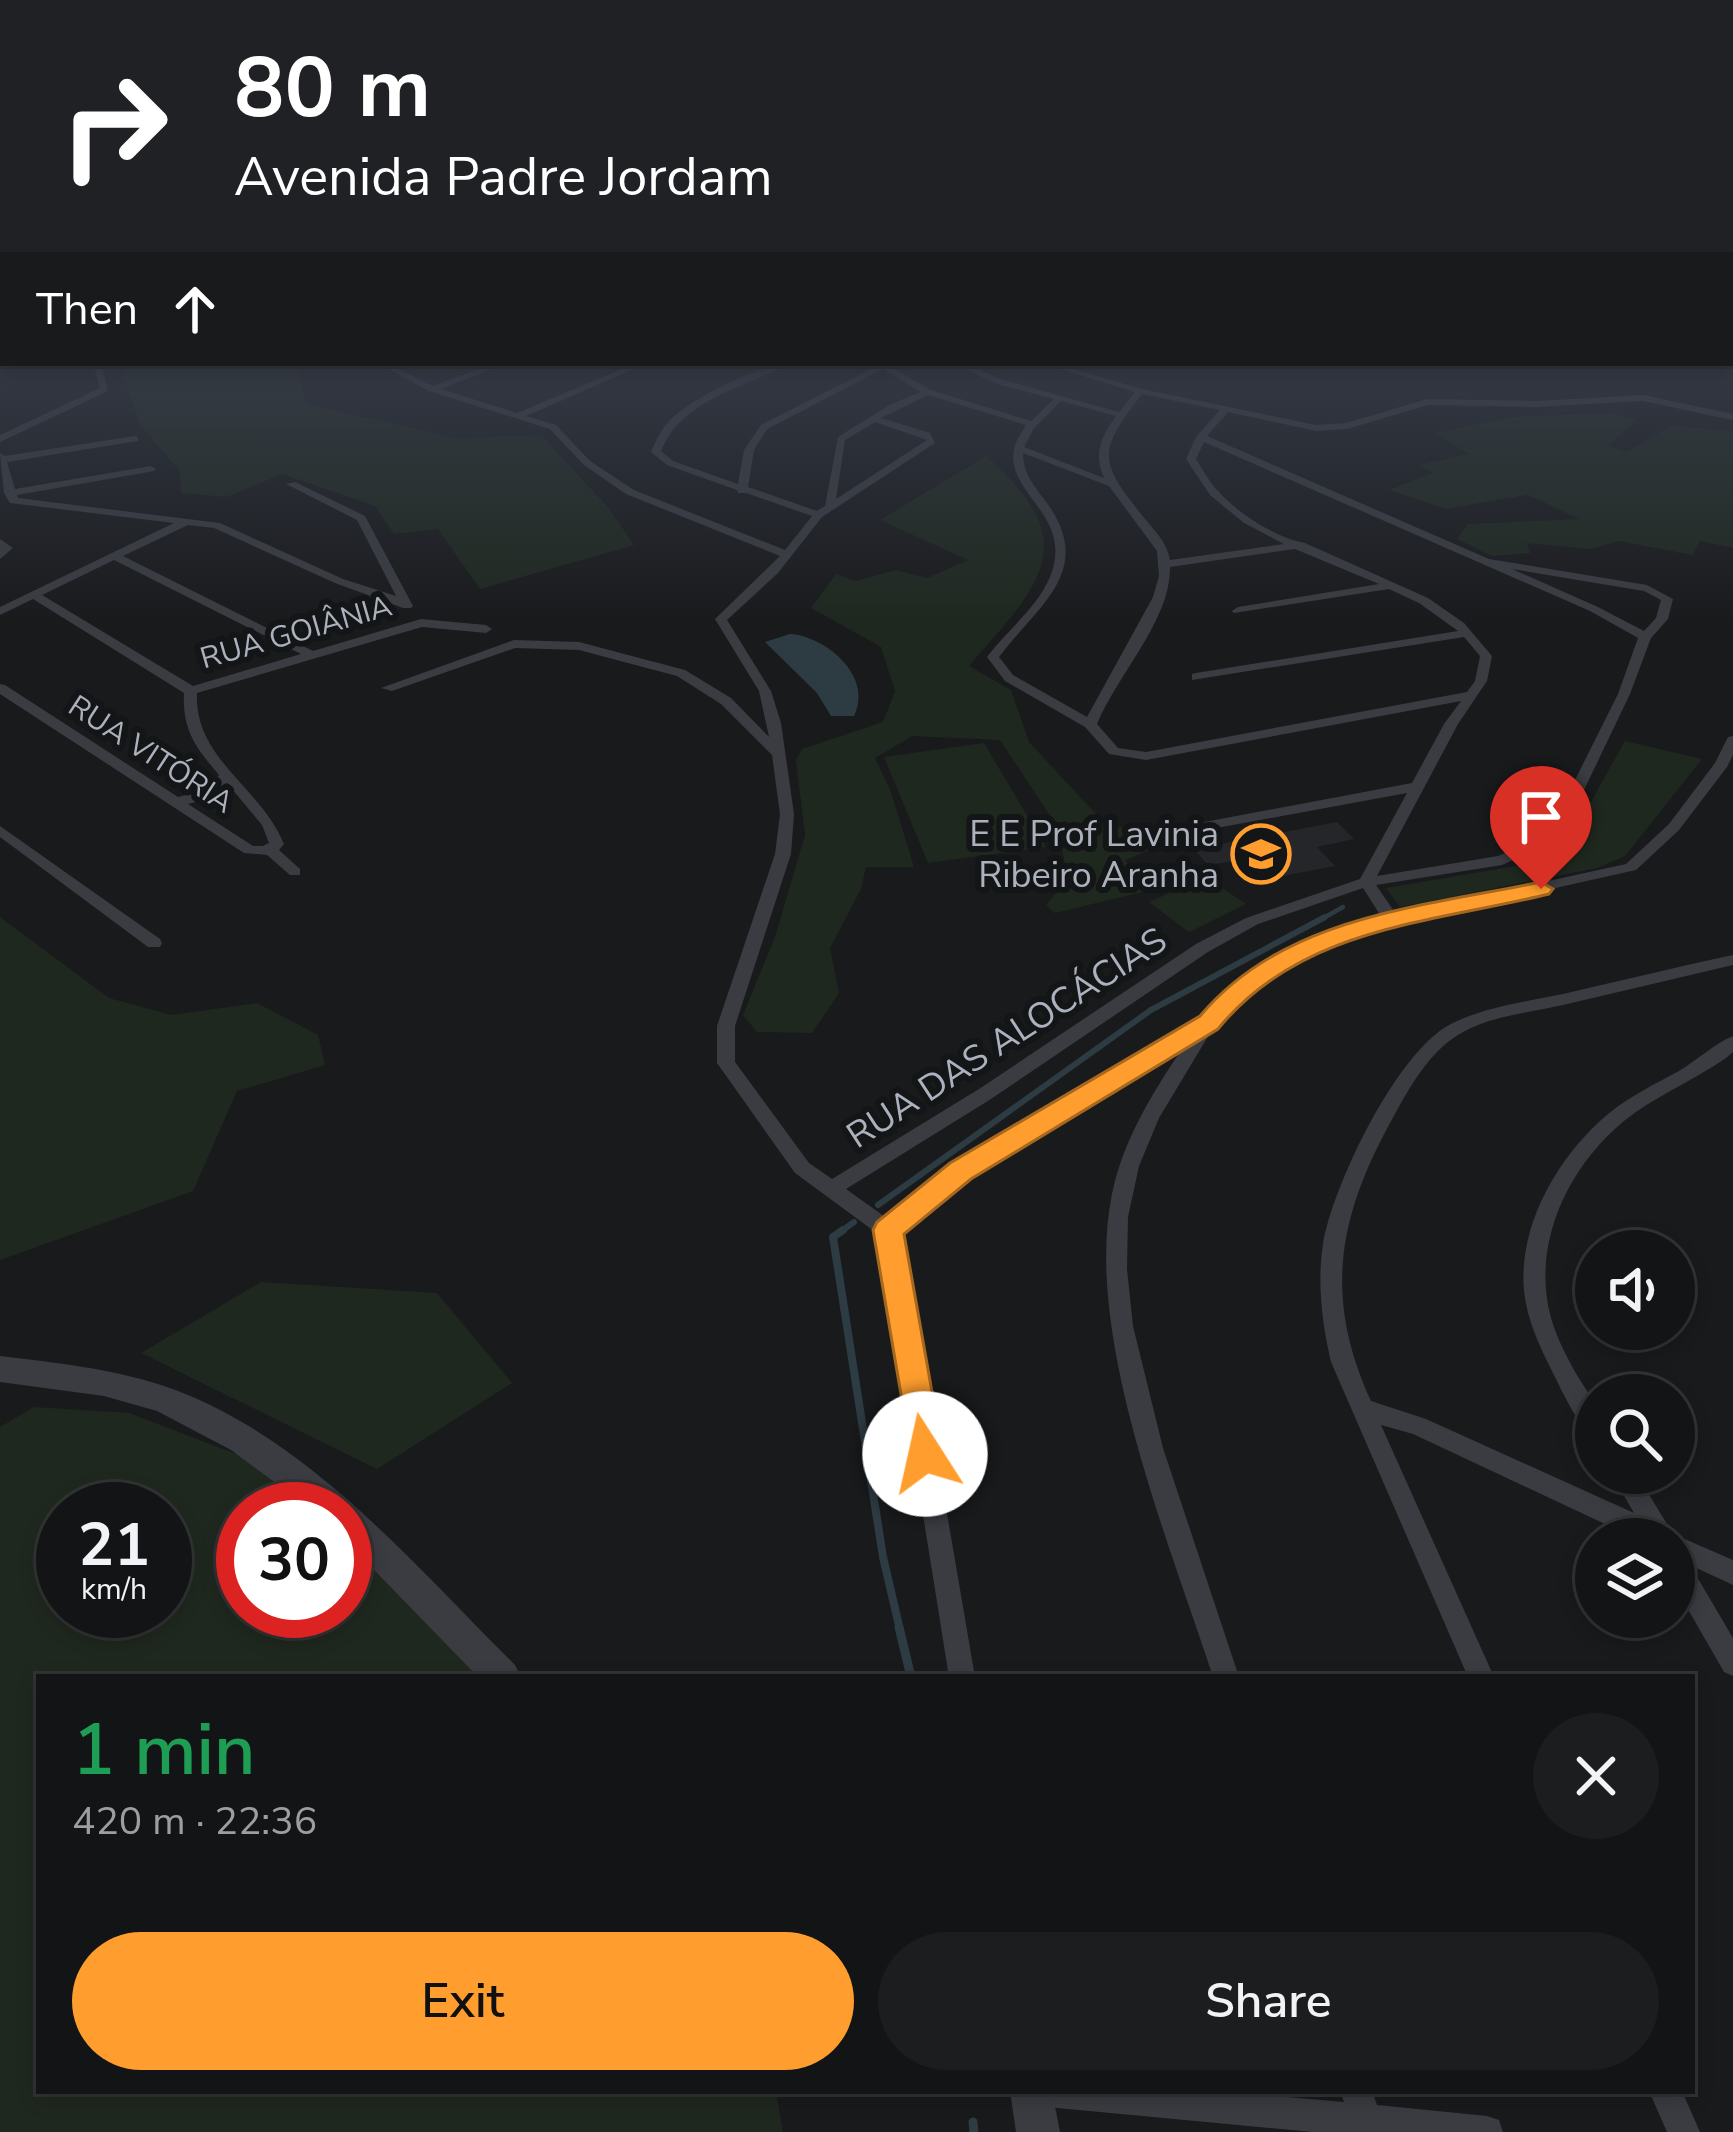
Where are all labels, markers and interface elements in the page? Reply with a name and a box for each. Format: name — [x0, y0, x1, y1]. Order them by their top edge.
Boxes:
text: 80 m — [234, 31, 431, 146]
icon: right — [36, 48, 192, 204]
text: Avenida Padre Jordam — [234, 140, 773, 214]
icon: ahead — [162, 276, 228, 342]
text: Then — [36, 279, 138, 340]
street label: RUA GOIÂNIA — [196, 586, 397, 679]
street label: RUA VITÓRIA — [60, 686, 241, 823]
pin — [1490, 766, 1592, 889]
icon: arrive — [1508, 784, 1574, 850]
place label: E E Prof Lavinia Ribeiro Aranha — [969, 810, 1219, 900]
school or university icon: E E Prof Lavinia Ribeiro Aranha — [1230, 823, 1292, 885]
street label: RUA DAS ALOCÁCIAS — [837, 916, 1176, 1160]
map controls — [1575, 1230, 1695, 1638]
button: sound — [1575, 1230, 1695, 1350]
button: search — [1575, 1374, 1695, 1494]
position arrow — [862, 1391, 988, 1517]
speed limit sign: 30 — [216, 1482, 372, 1638]
text: 21 — [78, 1504, 150, 1586]
button: layers — [1575, 1518, 1695, 1638]
text: km/h — [81, 1569, 147, 1610]
text: 1 min — [72, 1701, 255, 1799]
button: close — [1533, 1713, 1659, 1839]
text: 420 m · 22:36 — [72, 1795, 317, 1848]
button: Exit — [72, 1932, 854, 2070]
button: Share — [878, 1932, 1659, 2070]

